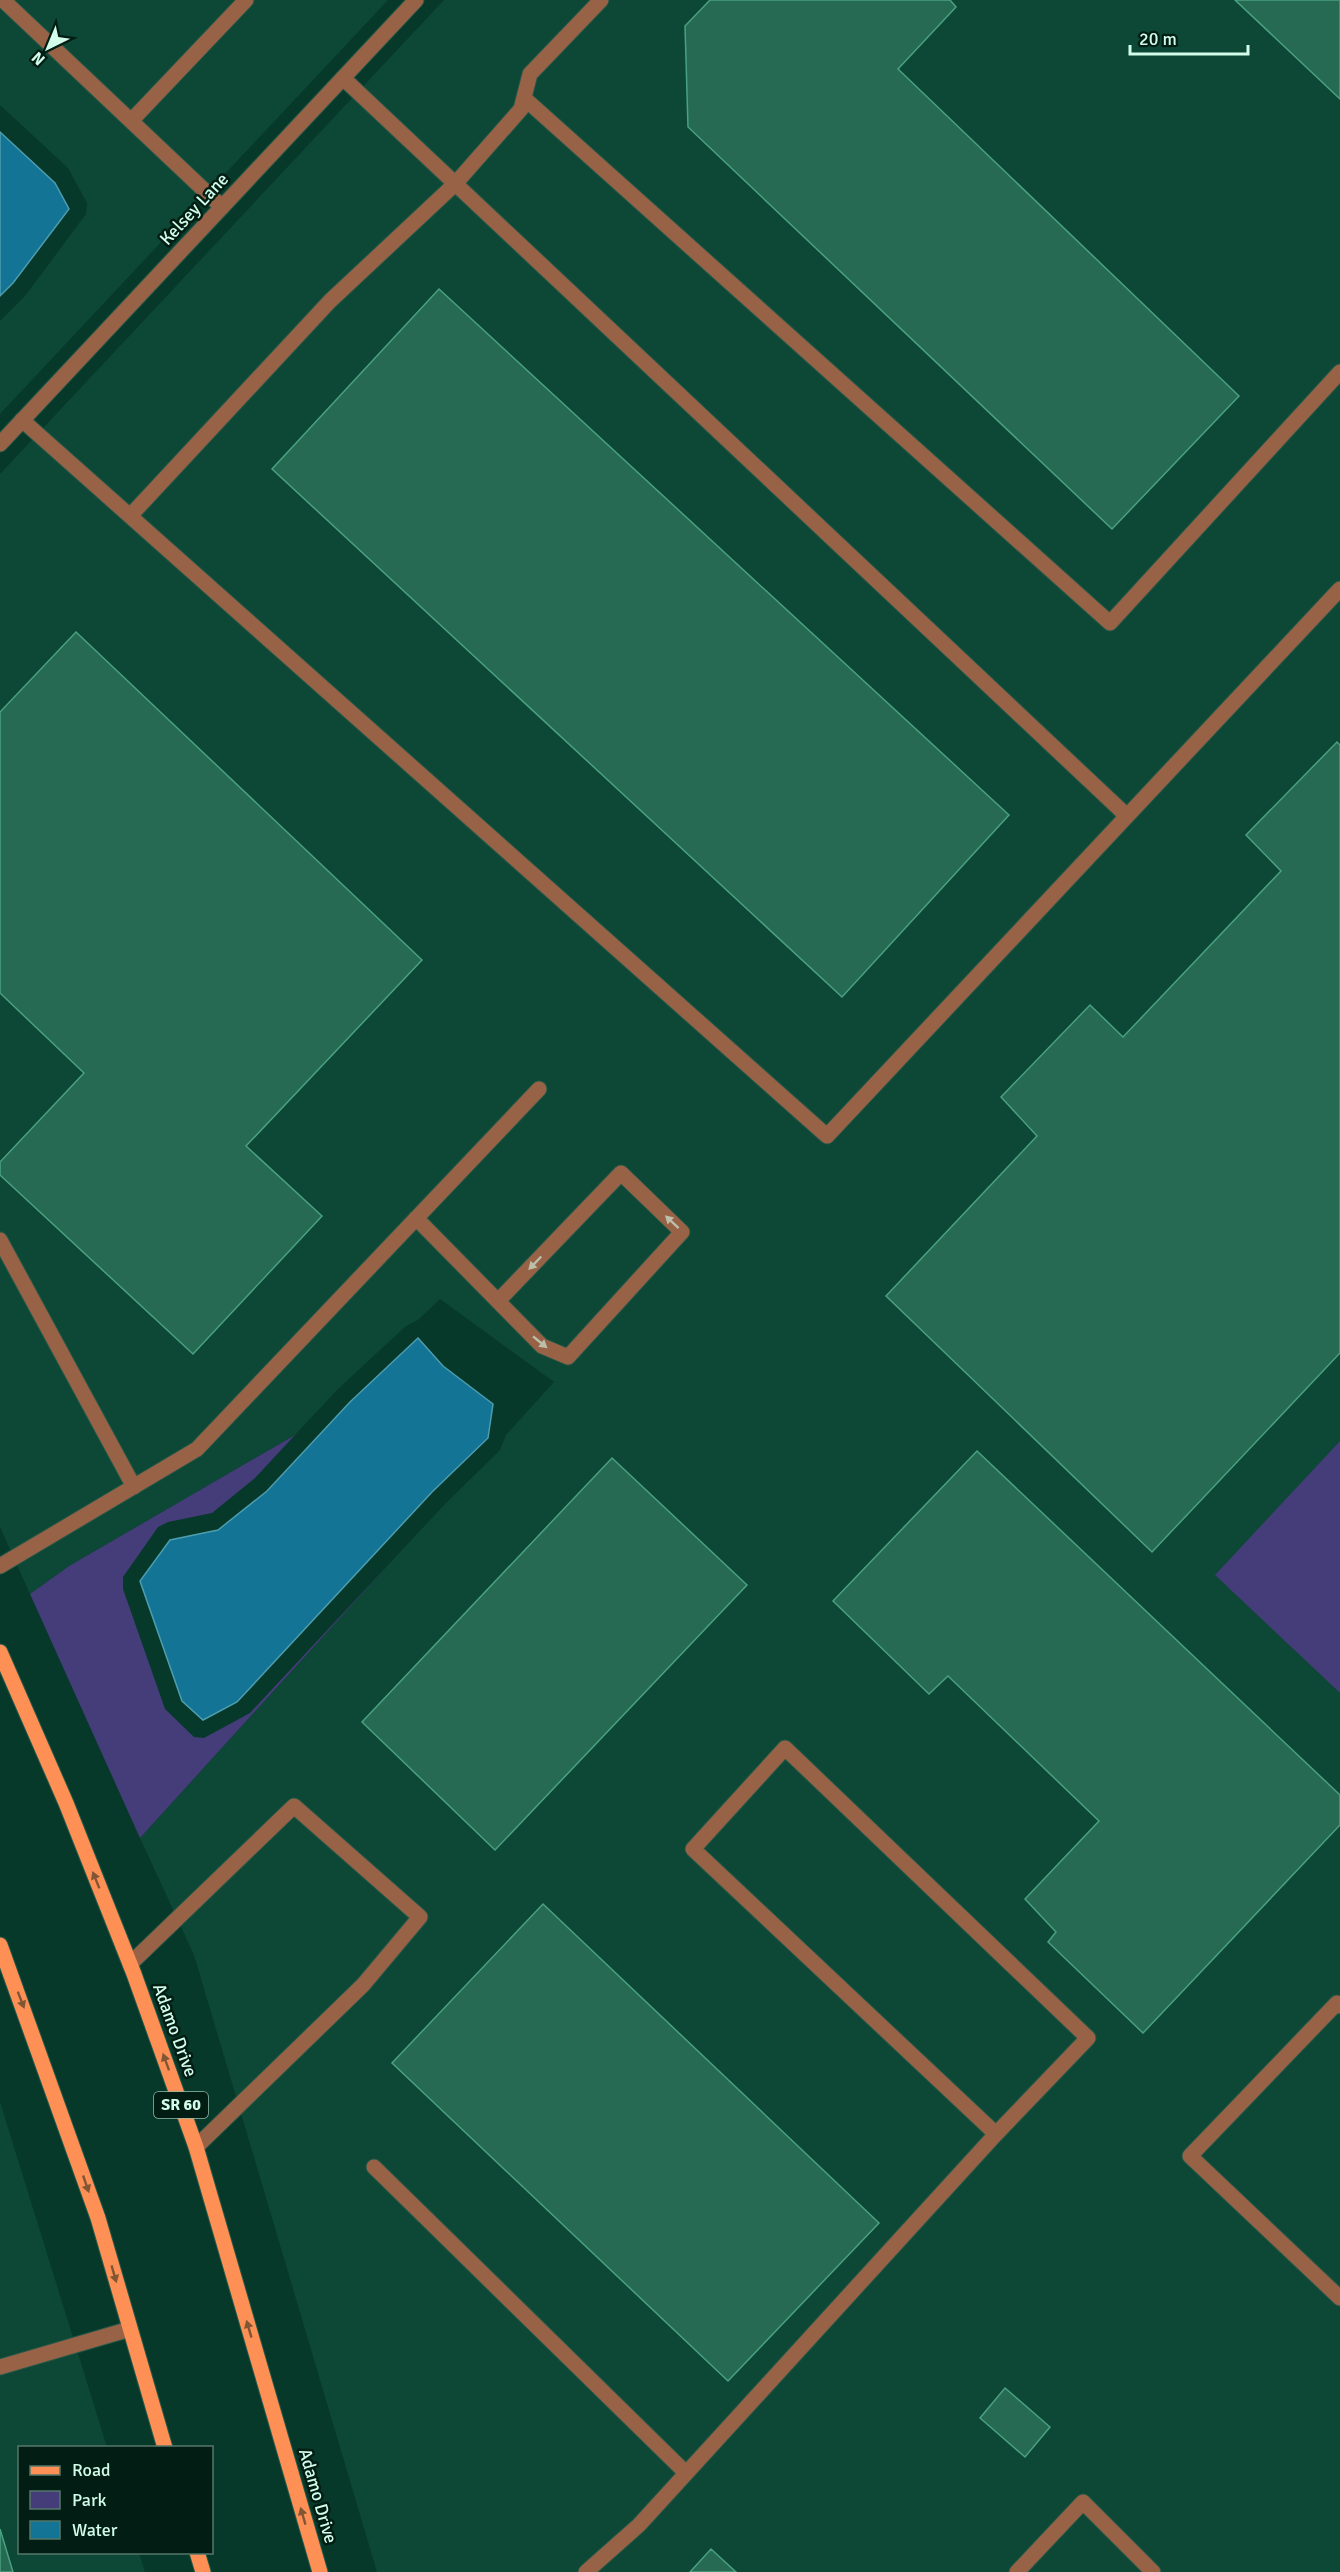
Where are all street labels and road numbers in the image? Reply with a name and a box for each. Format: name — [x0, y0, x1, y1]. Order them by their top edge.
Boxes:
street label: Kelsey Lane — [155, 168, 233, 250]
street label: Adamo Drive — [148, 1980, 202, 2080]
road number: SR 60 — [154, 2092, 208, 2118]
street label: Adamo Drive — [294, 2446, 342, 2546]

